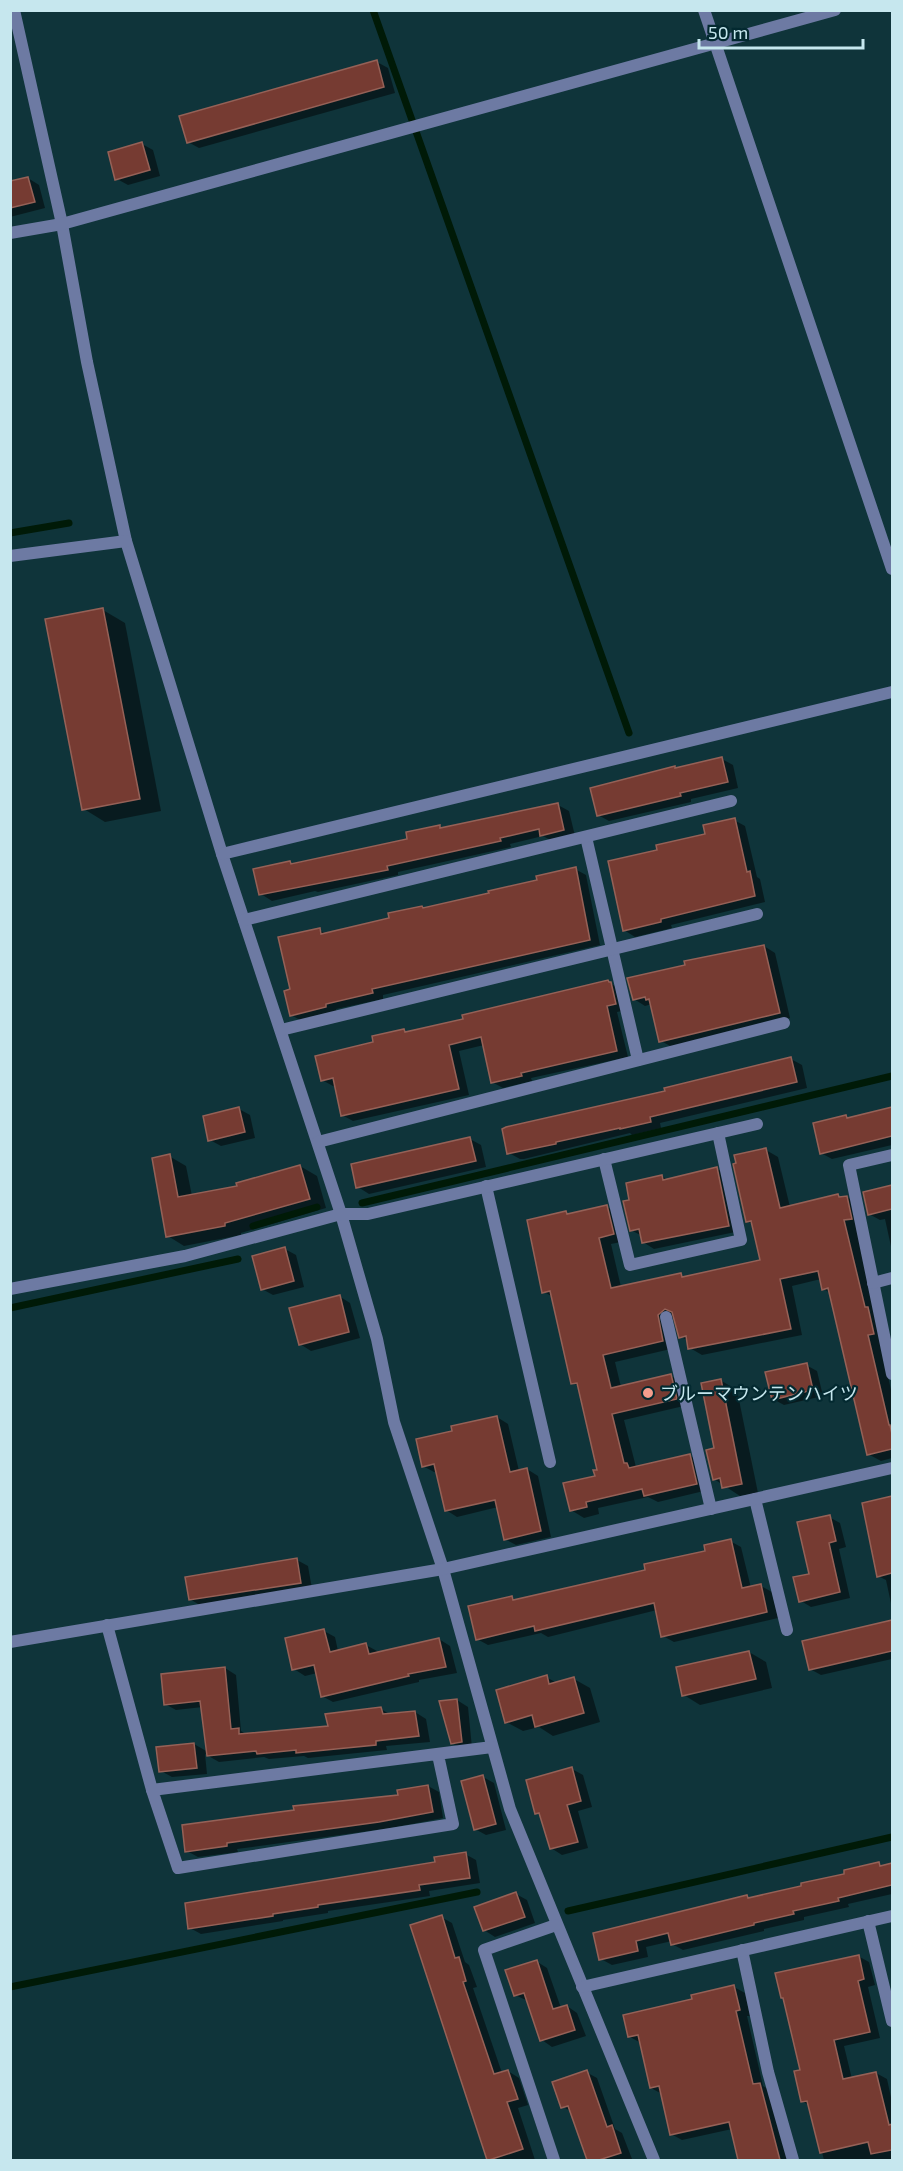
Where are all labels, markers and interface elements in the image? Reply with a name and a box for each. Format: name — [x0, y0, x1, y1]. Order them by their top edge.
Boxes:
scale bar — [699, 12, 862, 50]
text: 50 m — [708, 21, 748, 43]
place label: ブルーマウンテンハイツ — [660, 1382, 858, 1404]
marker: ブルーマウンテンハイツ — [641, 1386, 655, 1400]

